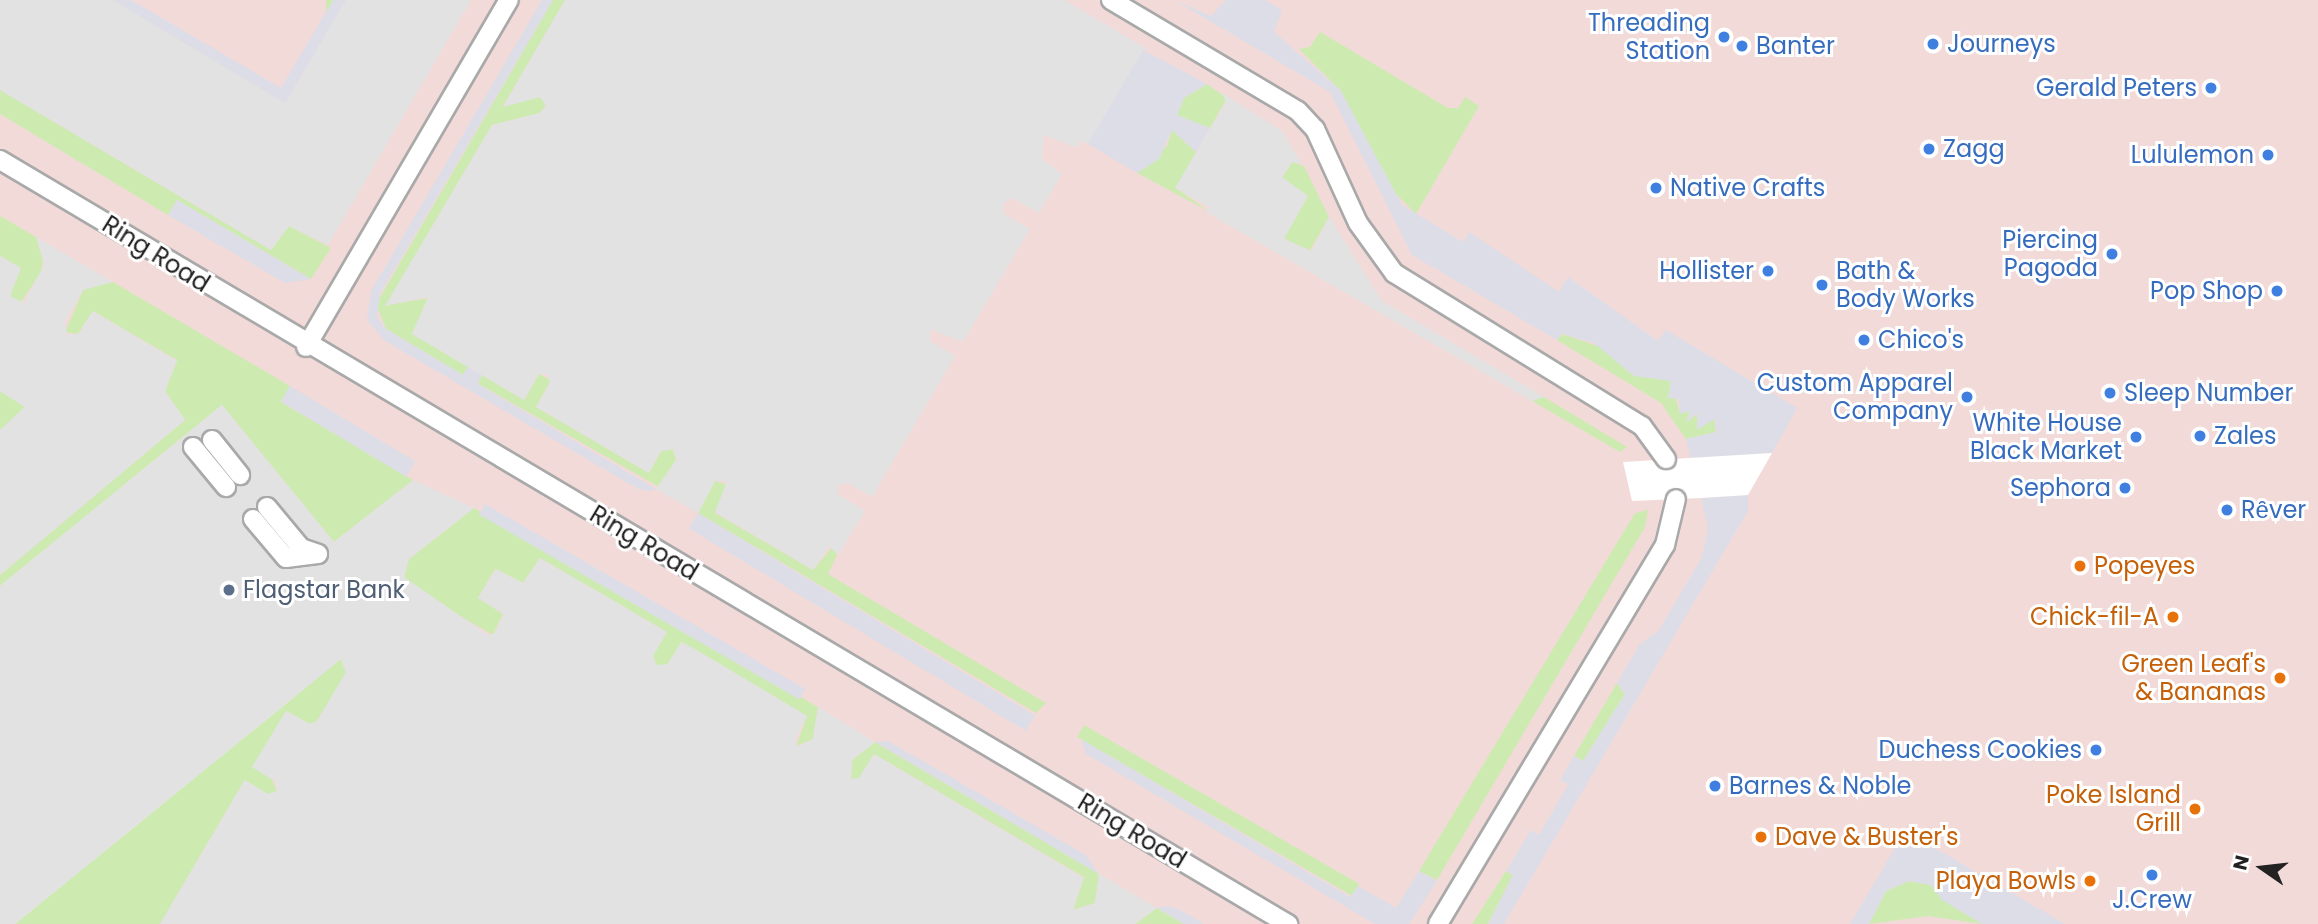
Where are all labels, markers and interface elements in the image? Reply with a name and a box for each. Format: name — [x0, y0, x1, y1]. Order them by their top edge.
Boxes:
place label: Threading Station — [1588, 9, 1710, 65]
marker: Threading Station — [1716, 29, 1732, 45]
place label: Journeys — [1947, 30, 2056, 58]
place label: Banter — [1756, 32, 1835, 60]
marker: Journeys — [1925, 36, 1941, 52]
marker: Banter — [1734, 38, 1750, 54]
place label: Gerald Peters — [2036, 74, 2197, 102]
marker: Gerald Peters — [2203, 80, 2219, 96]
place label: Zagg — [1943, 135, 2005, 163]
marker: Zagg — [1921, 141, 1937, 157]
place label: Lululemon — [2131, 141, 2254, 169]
marker: Lululemon — [2260, 147, 2276, 163]
place label: Native Crafts — [1670, 174, 1825, 202]
marker: Native Crafts — [1648, 180, 1664, 196]
street label: Ring Road — [97, 210, 215, 298]
place label: Piercing Pagoda — [2002, 226, 2098, 282]
marker: Piercing Pagoda — [2104, 246, 2120, 262]
place label: Hollister — [1659, 257, 1754, 285]
place label: Bath & Body Works — [1836, 257, 1975, 313]
marker: Hollister — [1760, 263, 1776, 279]
marker: Bath & Body Works — [1814, 277, 1830, 293]
place label: Pop Shop — [2150, 277, 2263, 305]
marker: Pop Shop — [2269, 283, 2285, 299]
place label: Chico's — [1878, 326, 1964, 354]
marker: Chico's — [1856, 332, 1872, 348]
place label: Custom Apparel Company — [1757, 369, 1953, 425]
place label: Sleep Number — [2124, 379, 2293, 407]
marker: Sleep Number — [2102, 385, 2118, 401]
marker: Custom Apparel Company — [1959, 389, 1975, 405]
place label: White House Black Market — [1970, 409, 2122, 465]
place label: Zales — [2214, 422, 2277, 450]
marker: Zales — [2192, 428, 2208, 444]
marker: White House Black Market — [2128, 429, 2144, 445]
place label: Sephora — [2010, 474, 2111, 502]
marker: Sephora — [2117, 480, 2133, 496]
place label: Rȇver — [2241, 496, 2306, 524]
street label: Ring Road — [585, 500, 703, 586]
marker: Rȇver — [2219, 502, 2235, 518]
place label: Popeyes — [2094, 552, 2195, 580]
marker: Popeyes — [2072, 558, 2088, 574]
place label: Flagstar Bank — [243, 576, 405, 604]
marker: Flagstar Bank — [221, 582, 237, 598]
place label: Chick-fil-A — [2030, 603, 2159, 631]
marker: Chick-fil-A — [2165, 609, 2181, 625]
place label: Green Leaf's & Bananas — [2121, 650, 2266, 706]
marker: Green Leaf's & Bananas — [2272, 670, 2288, 686]
place label: Duchess Cookies — [1878, 736, 2082, 764]
marker: Duchess Cookies — [2088, 742, 2104, 758]
place label: Barnes & Noble — [1729, 772, 1911, 800]
marker: Barnes & Noble — [1707, 778, 1723, 794]
place label: Poke Island Grill — [2046, 781, 2181, 837]
street label: Ring Road — [1073, 788, 1191, 874]
marker: Poke Island Grill — [2187, 801, 2203, 817]
place label: Dave & Buster's — [1775, 823, 1959, 851]
marker: Dave & Buster's — [1753, 829, 1769, 845]
north arrow — [2227, 833, 2297, 903]
text: N — [2226, 853, 2256, 873]
place label: Playa Bowls — [1936, 867, 2076, 895]
marker: J.Crew — [2144, 867, 2160, 883]
marker: Playa Bowls — [2082, 873, 2098, 889]
place label: J.Crew — [2112, 886, 2192, 914]

